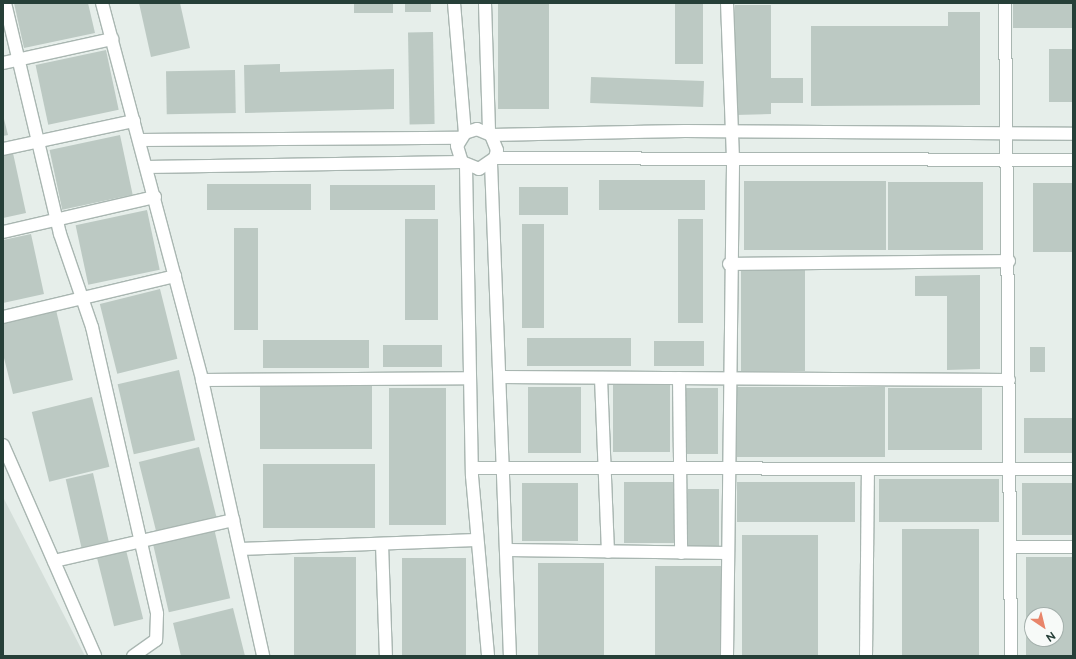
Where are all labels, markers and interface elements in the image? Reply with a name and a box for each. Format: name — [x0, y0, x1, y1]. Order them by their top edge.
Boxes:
north arrow — [1024, 607, 1064, 647]
text: N — [1043, 629, 1058, 644]

